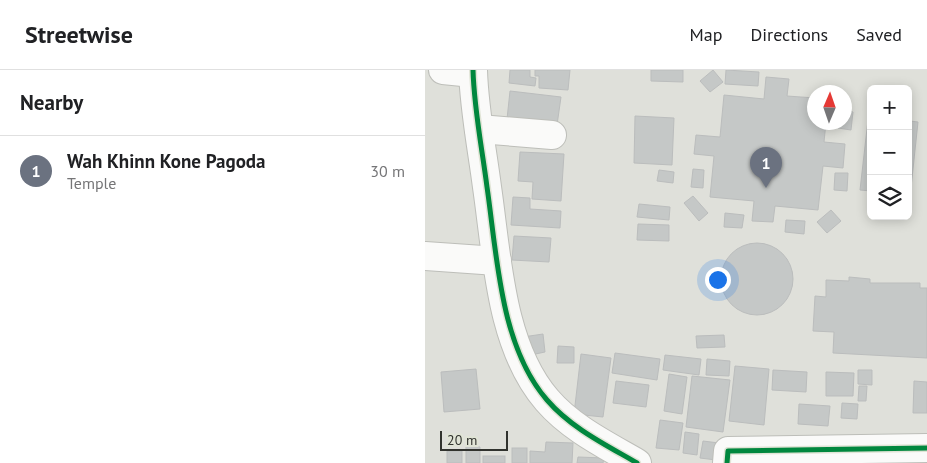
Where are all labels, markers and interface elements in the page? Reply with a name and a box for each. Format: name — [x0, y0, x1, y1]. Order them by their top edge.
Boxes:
text: Streetwise — [25, 19, 133, 50]
text: Map — [690, 23, 722, 46]
text: Directions — [750, 23, 828, 46]
text: Saved — [856, 23, 902, 46]
north arrow — [807, 85, 852, 130]
map controls — [867, 85, 912, 220]
button: + — [867, 85, 912, 130]
text: Nearby — [20, 89, 83, 116]
button: − — [867, 130, 912, 175]
pin: 1 — [750, 147, 782, 188]
text: Wah Khinn Kone Pagoda — [67, 149, 266, 173]
text: 1 — [31, 161, 41, 181]
text: 30 m — [370, 161, 405, 181]
text: Temple — [67, 173, 116, 193]
button: layers — [867, 175, 912, 220]
your location — [705, 267, 731, 293]
scale bar — [440, 428, 507, 451]
text: 20 m — [447, 431, 477, 449]

